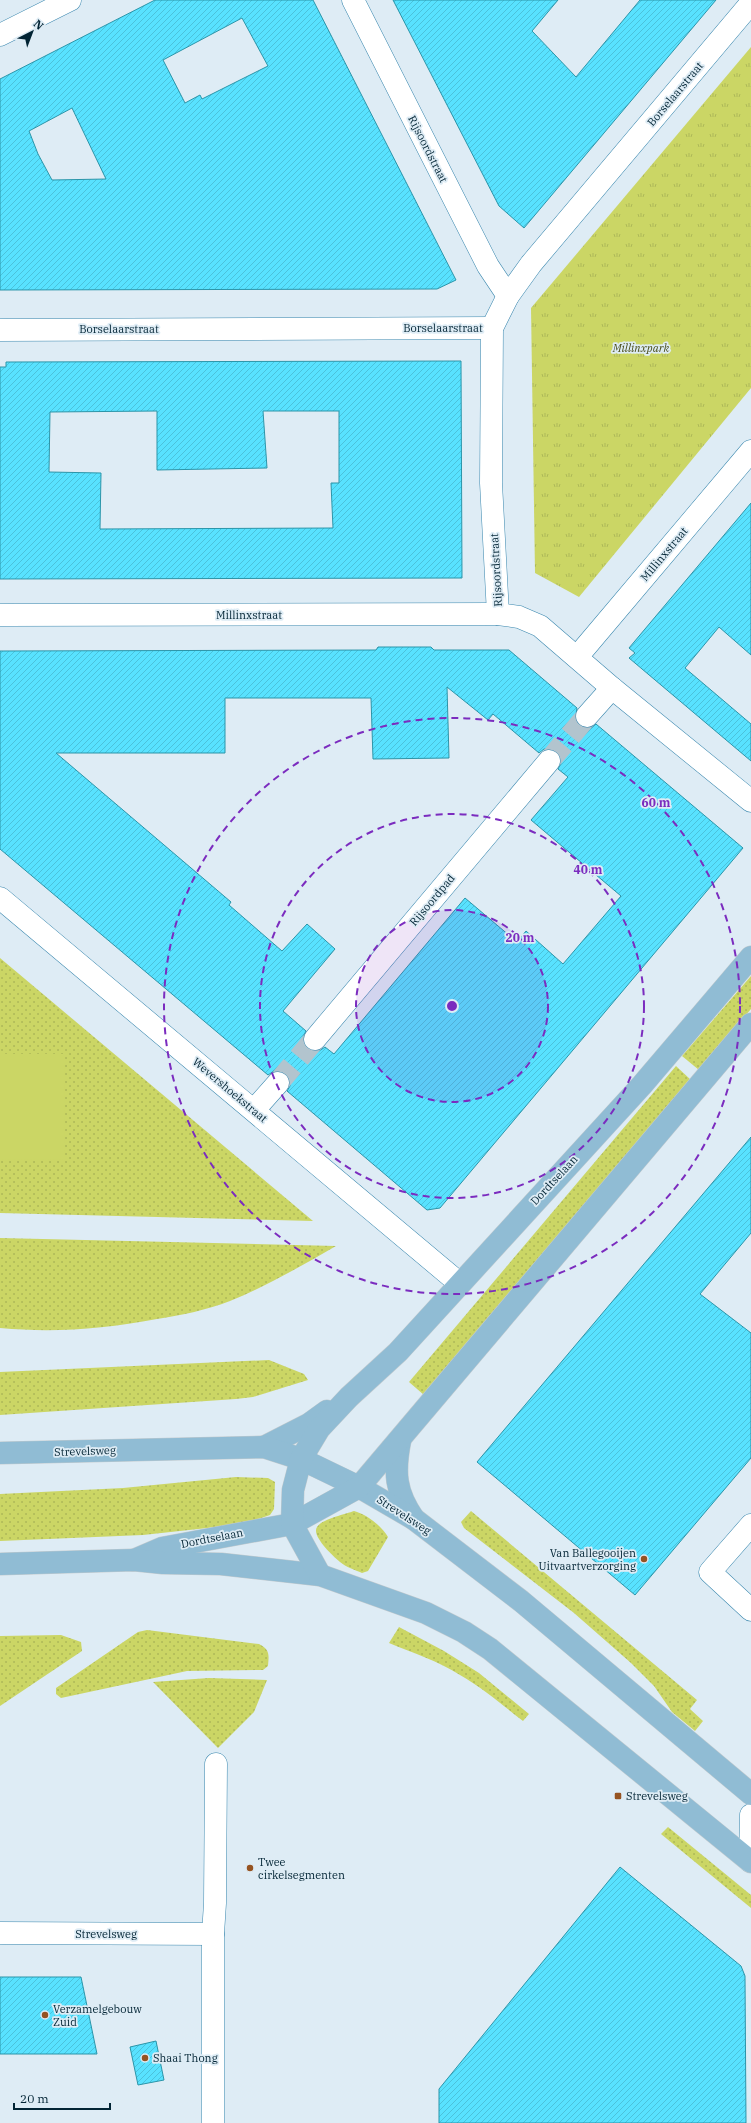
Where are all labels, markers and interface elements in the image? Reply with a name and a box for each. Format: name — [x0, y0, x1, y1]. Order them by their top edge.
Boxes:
north arrow — [12, 12, 52, 52]
text: N — [31, 16, 47, 33]
street label: Borselaarstraat — [644, 59, 706, 129]
street label: Rijsoordstraat — [405, 113, 451, 185]
street label: Borselaarstraat — [403, 321, 483, 335]
street label: Borselaarstraat — [79, 322, 159, 336]
park label: Millinxpark — [612, 341, 669, 355]
street label: Millinxstraat — [637, 524, 691, 584]
street label: Rijsoordstraat — [487, 533, 505, 607]
street label: Millinxstraat — [216, 608, 282, 622]
text: 60 m — [642, 795, 671, 810]
text: 40 m — [574, 862, 603, 877]
street label: Rijsoordpad — [406, 871, 458, 929]
text: 20 m — [506, 930, 535, 945]
centre of rings — [445, 999, 459, 1013]
street label: Wevershoekstraat — [190, 1055, 270, 1125]
street label: Dordtselaan — [527, 1152, 581, 1208]
street label: Strevelsweg — [54, 1443, 116, 1459]
street label: Strevelsweg — [374, 1492, 434, 1538]
street label: Dordtselaan — [180, 1525, 244, 1551]
place label: Van Ballegooijen Uitvaartverzorging — [538, 1546, 636, 1573]
marker: Van Ballegooijen Uitvaartverzorging — [639, 1554, 649, 1564]
place label: Strevelsweg — [626, 1789, 688, 1803]
marker: Strevelsweg — [613, 1791, 623, 1801]
place label: Twee cirkelsegmenten — [258, 1855, 345, 1882]
marker: Twee cirkelsegmenten — [245, 1863, 255, 1873]
street label: Strevelsweg — [75, 1927, 137, 1941]
place label: Verzamelgebouw Zuid — [53, 2002, 142, 2029]
marker: Verzamelgebouw Zuid — [40, 2010, 50, 2020]
place label: Shaai Thong — [153, 2051, 218, 2065]
marker: Shaai Thong — [140, 2053, 150, 2063]
scale bar — [14, 2085, 110, 2111]
text: 20 m — [20, 2091, 49, 2106]

